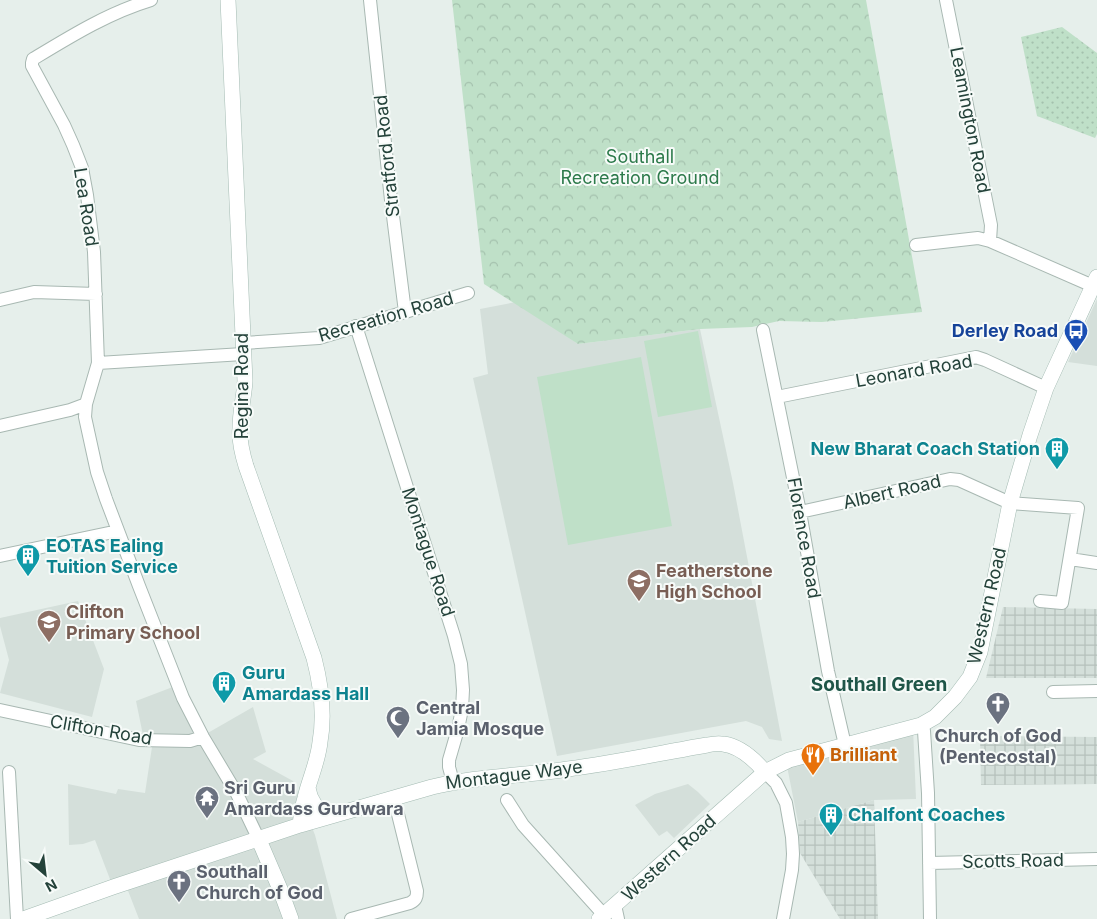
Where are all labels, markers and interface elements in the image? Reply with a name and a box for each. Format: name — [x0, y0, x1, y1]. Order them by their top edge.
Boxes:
street label: Leamington Road — [946, 45, 995, 195]
street label: Stratford Road — [370, 94, 403, 218]
park label: Southall Recreation Ground — [560, 146, 720, 188]
street label: Lea Road — [70, 166, 103, 248]
street label: Recreation Road — [316, 287, 456, 346]
bus stop icon: Derley Road — [1063, 318, 1089, 352]
place label: Derley Road — [952, 320, 1058, 341]
street label: Regina Road — [231, 333, 252, 439]
street label: Leonard Road — [854, 350, 974, 391]
building icon: New Bharat Coach Station — [1044, 436, 1070, 470]
place label: New Bharat Coach Station — [811, 438, 1040, 459]
street label: Albert Road — [841, 470, 943, 513]
street label: Florence Road — [784, 476, 825, 600]
street label: Montague Road — [398, 485, 459, 619]
place label: EOTAS Ealing Tuition Service — [46, 535, 178, 577]
building icon: EOTAS Ealing Tuition Service — [15, 543, 41, 577]
street label: Western Road — [963, 545, 1010, 666]
place label: Featherstone High School — [656, 560, 773, 602]
school or university icon: Featherstone High School — [626, 568, 652, 602]
place label: Clifton Primary School — [66, 601, 200, 643]
school or university icon: Clifton Primary School — [36, 609, 62, 643]
place label: Guru Amardass Hall — [242, 662, 369, 704]
building icon: Guru Amardass Hall — [211, 670, 237, 704]
district label: Southall Green — [811, 673, 947, 696]
church icon: Church of God (Pentecostal) — [985, 691, 1011, 725]
place label: Central Jamia Mosque — [416, 697, 544, 739]
mosque icon: Central Jamia Mosque — [385, 705, 411, 739]
street label: Clifton Road — [48, 710, 154, 749]
place label: Church of God (Pentecostal) — [934, 725, 1062, 767]
restaurant icon: Brilliant — [800, 742, 826, 776]
place label: Brilliant — [830, 744, 898, 765]
street label: Montague Waye — [444, 756, 584, 793]
place label: Sri Guru Amardass Gurdwara — [224, 777, 404, 819]
temple icon: Sri Guru Amardass Gurdwara — [194, 785, 220, 819]
building icon: Chalfont Coaches — [818, 802, 844, 836]
place label: Chalfont Coaches — [848, 804, 1005, 825]
street label: Western Road — [617, 810, 720, 905]
north arrow — [20, 849, 70, 899]
street label: Scotts Road — [962, 849, 1064, 872]
place label: Southall Church of God — [196, 861, 323, 903]
church icon: Southall Church of God — [166, 869, 192, 903]
text: N — [43, 876, 60, 896]

